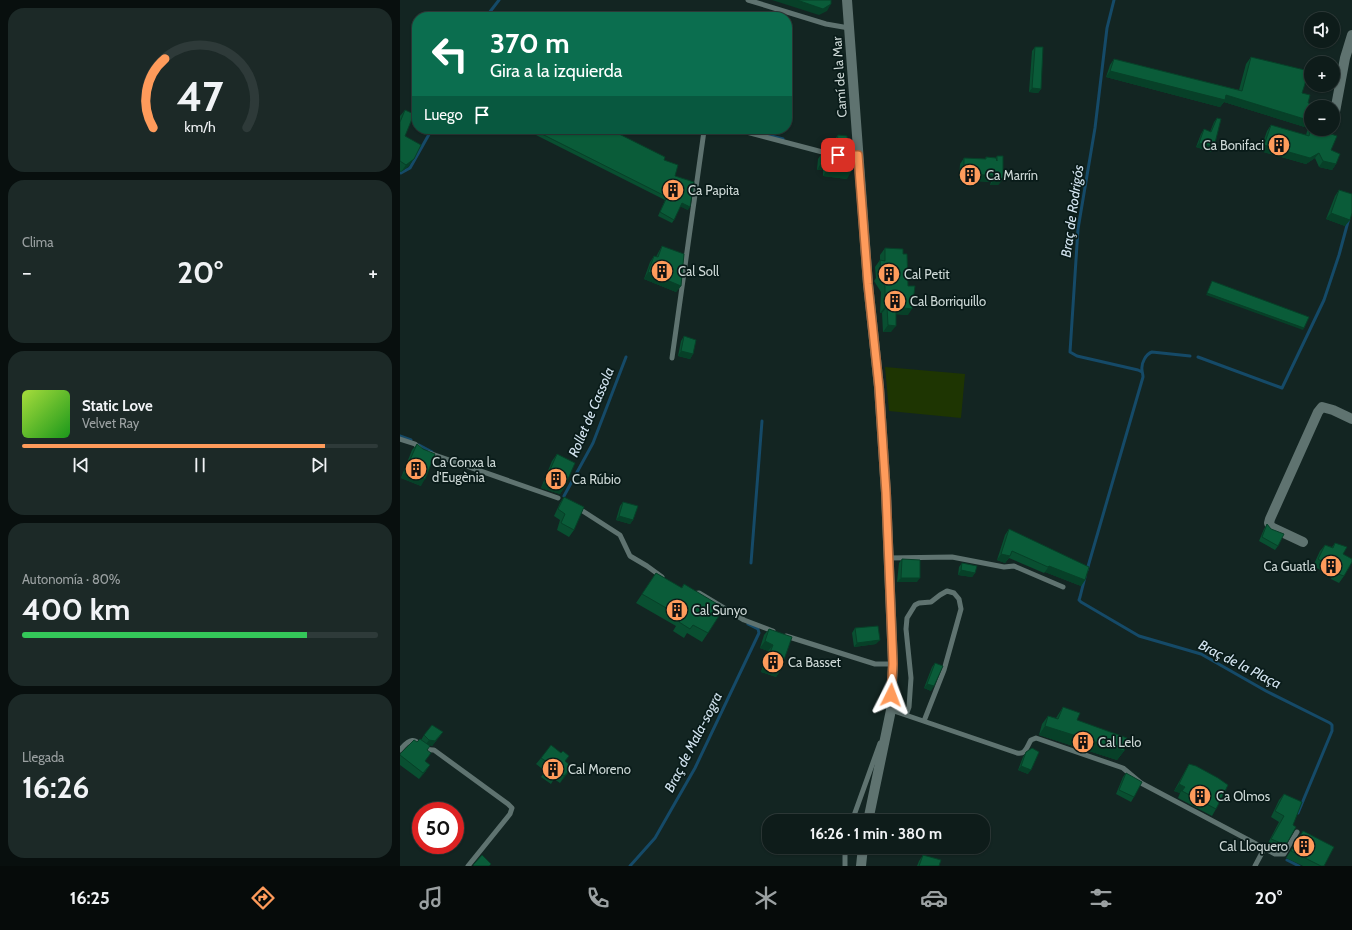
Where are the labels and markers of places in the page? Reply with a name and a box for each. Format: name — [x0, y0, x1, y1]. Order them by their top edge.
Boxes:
building icon: Ca Bonifaci — [1266, 132, 1292, 158]
place label: Ca Bonifaci — [1203, 137, 1264, 153]
pin — [821, 138, 855, 172]
building icon: Ca Marrín — [957, 162, 983, 188]
place label: Ca Marrín — [986, 167, 1038, 183]
building icon: Ca Papita — [660, 177, 686, 203]
place label: Ca Papita — [688, 182, 740, 198]
building icon: Cal Soll — [649, 258, 675, 284]
building icon: Cal Petit — [876, 261, 902, 287]
place label: Cal Soll — [678, 263, 719, 279]
place label: Cal Petit — [904, 266, 950, 282]
building icon: Cal Borriquillo — [882, 288, 908, 314]
place label: Cal Borriquillo — [910, 293, 986, 309]
place label: Ca Conxa la d'Eugènia — [432, 454, 497, 485]
building icon: Ca Conxa la d'Eugènia — [403, 456, 429, 482]
building icon: Ca Rúbio — [543, 466, 569, 492]
place label: Ca Rúbio — [572, 471, 621, 487]
building icon: Ca Guatla — [1318, 553, 1344, 579]
place label: Ca Guatla — [1264, 558, 1317, 574]
building icon: Cal Sunyo — [664, 597, 690, 623]
place label: Cal Sunyo — [692, 602, 747, 618]
building icon: Ca Basset — [760, 649, 786, 675]
place label: Ca Basset — [788, 654, 842, 670]
building icon: Cal Lelo — [1070, 729, 1096, 755]
place label: Cal Lelo — [1098, 734, 1141, 750]
building icon: Cal Moreno — [540, 756, 566, 782]
place label: Cal Moreno — [568, 761, 631, 777]
building icon: Ca Olmos — [1187, 783, 1213, 809]
place label: Ca Olmos — [1216, 788, 1271, 804]
building icon: Cal Lloquero — [1291, 833, 1317, 859]
place label: Cal Lloquero — [1219, 838, 1288, 854]

